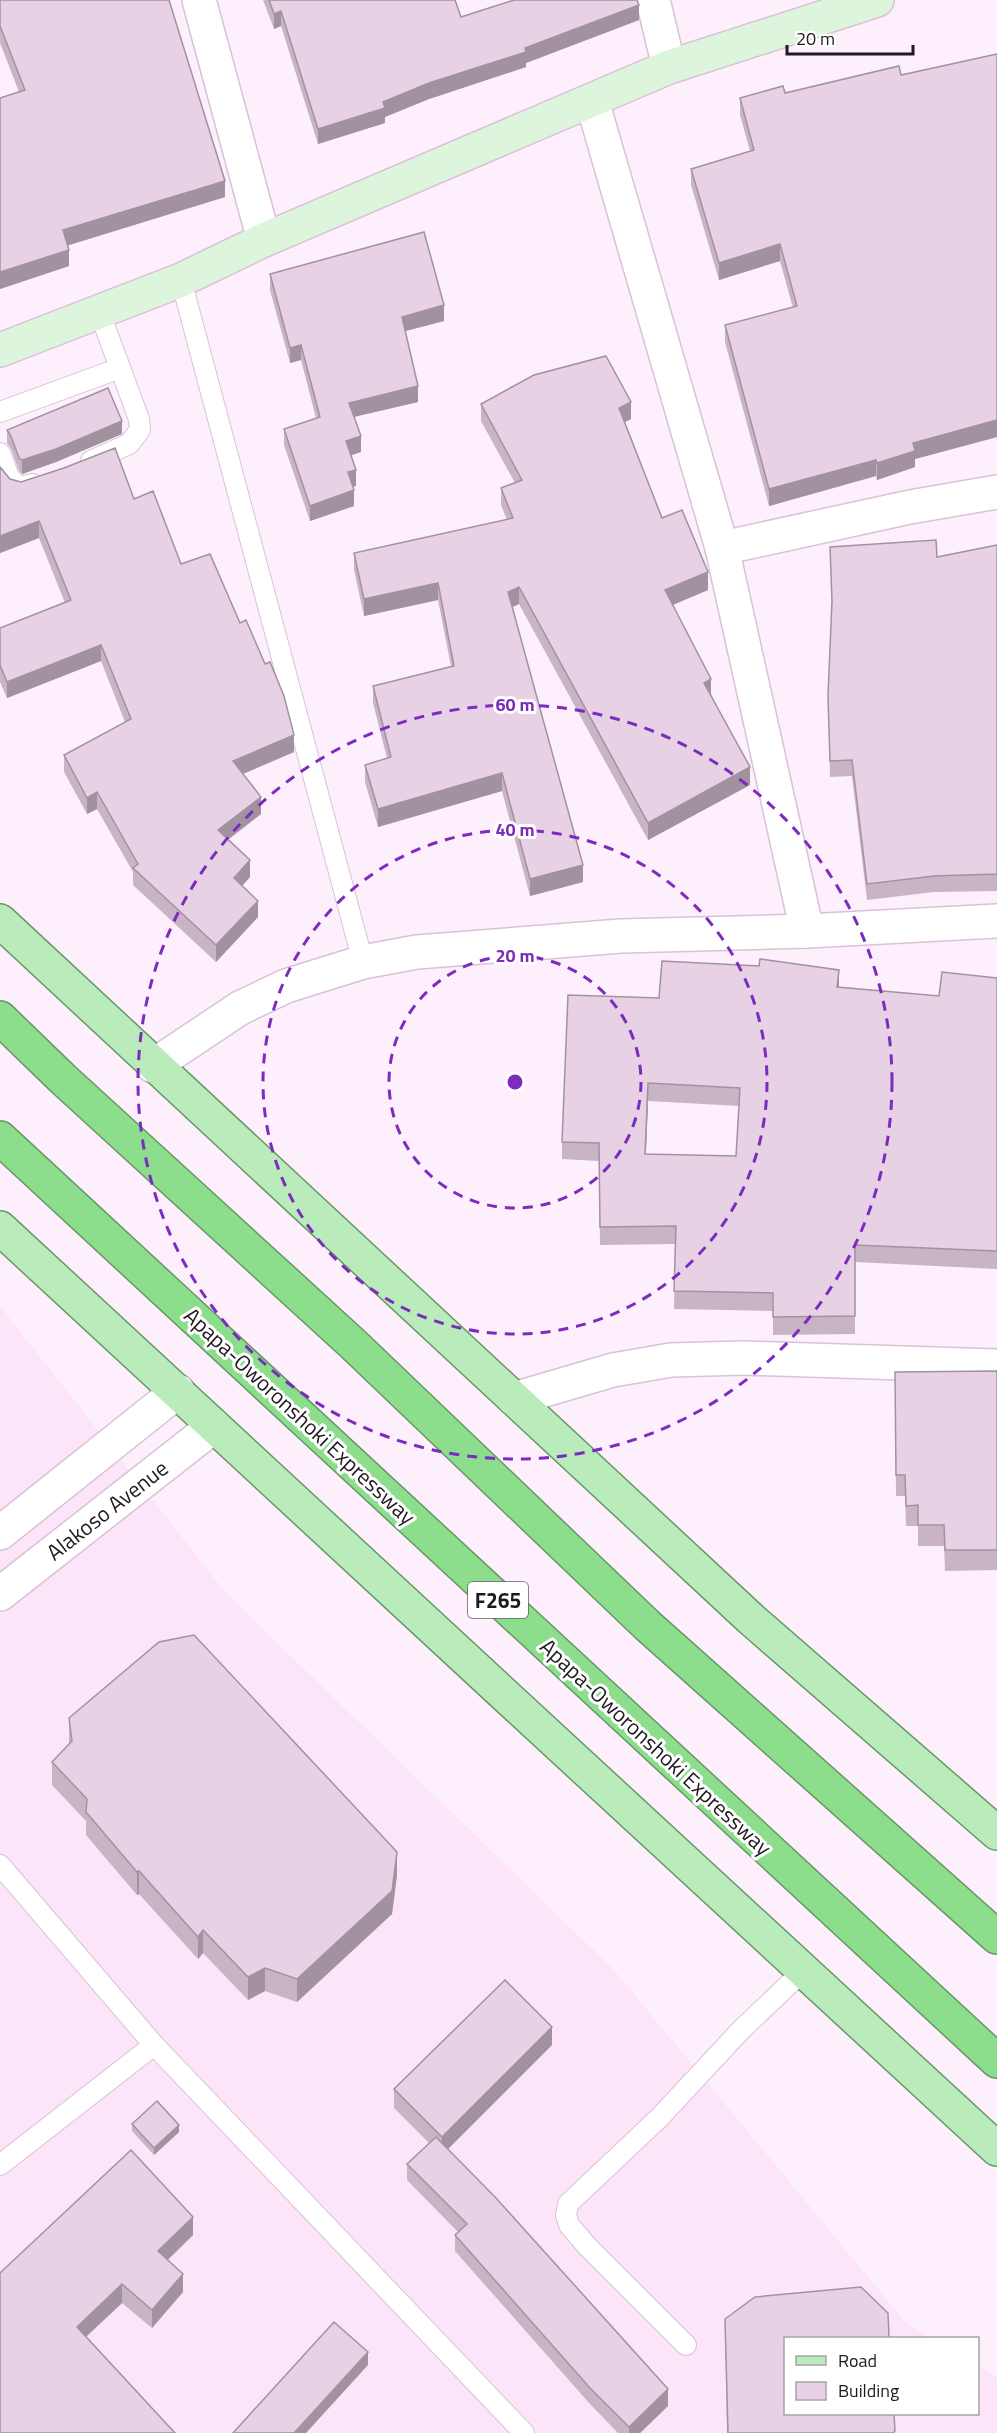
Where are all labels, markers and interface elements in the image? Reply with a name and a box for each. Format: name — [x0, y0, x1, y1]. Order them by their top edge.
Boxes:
scale bar — [787, 18, 913, 56]
text: 20 m — [796, 25, 835, 52]
text: 60 m — [495, 691, 535, 718]
text: 40 m — [495, 816, 535, 843]
text: 20 m — [495, 942, 535, 969]
centre of rings — [505, 1072, 525, 1092]
street label: Apapa-Oworonshoki Expressway — [176, 1299, 424, 1533]
street label: Alakoso Avenue — [39, 1451, 175, 1569]
road number: F265 — [468, 1582, 528, 1618]
street label: Apapa-Oworonshoki Expressway — [532, 1630, 780, 1864]
legend — [784, 2337, 979, 2415]
text: Road — [838, 2347, 877, 2374]
text: Building — [838, 2377, 899, 2404]

